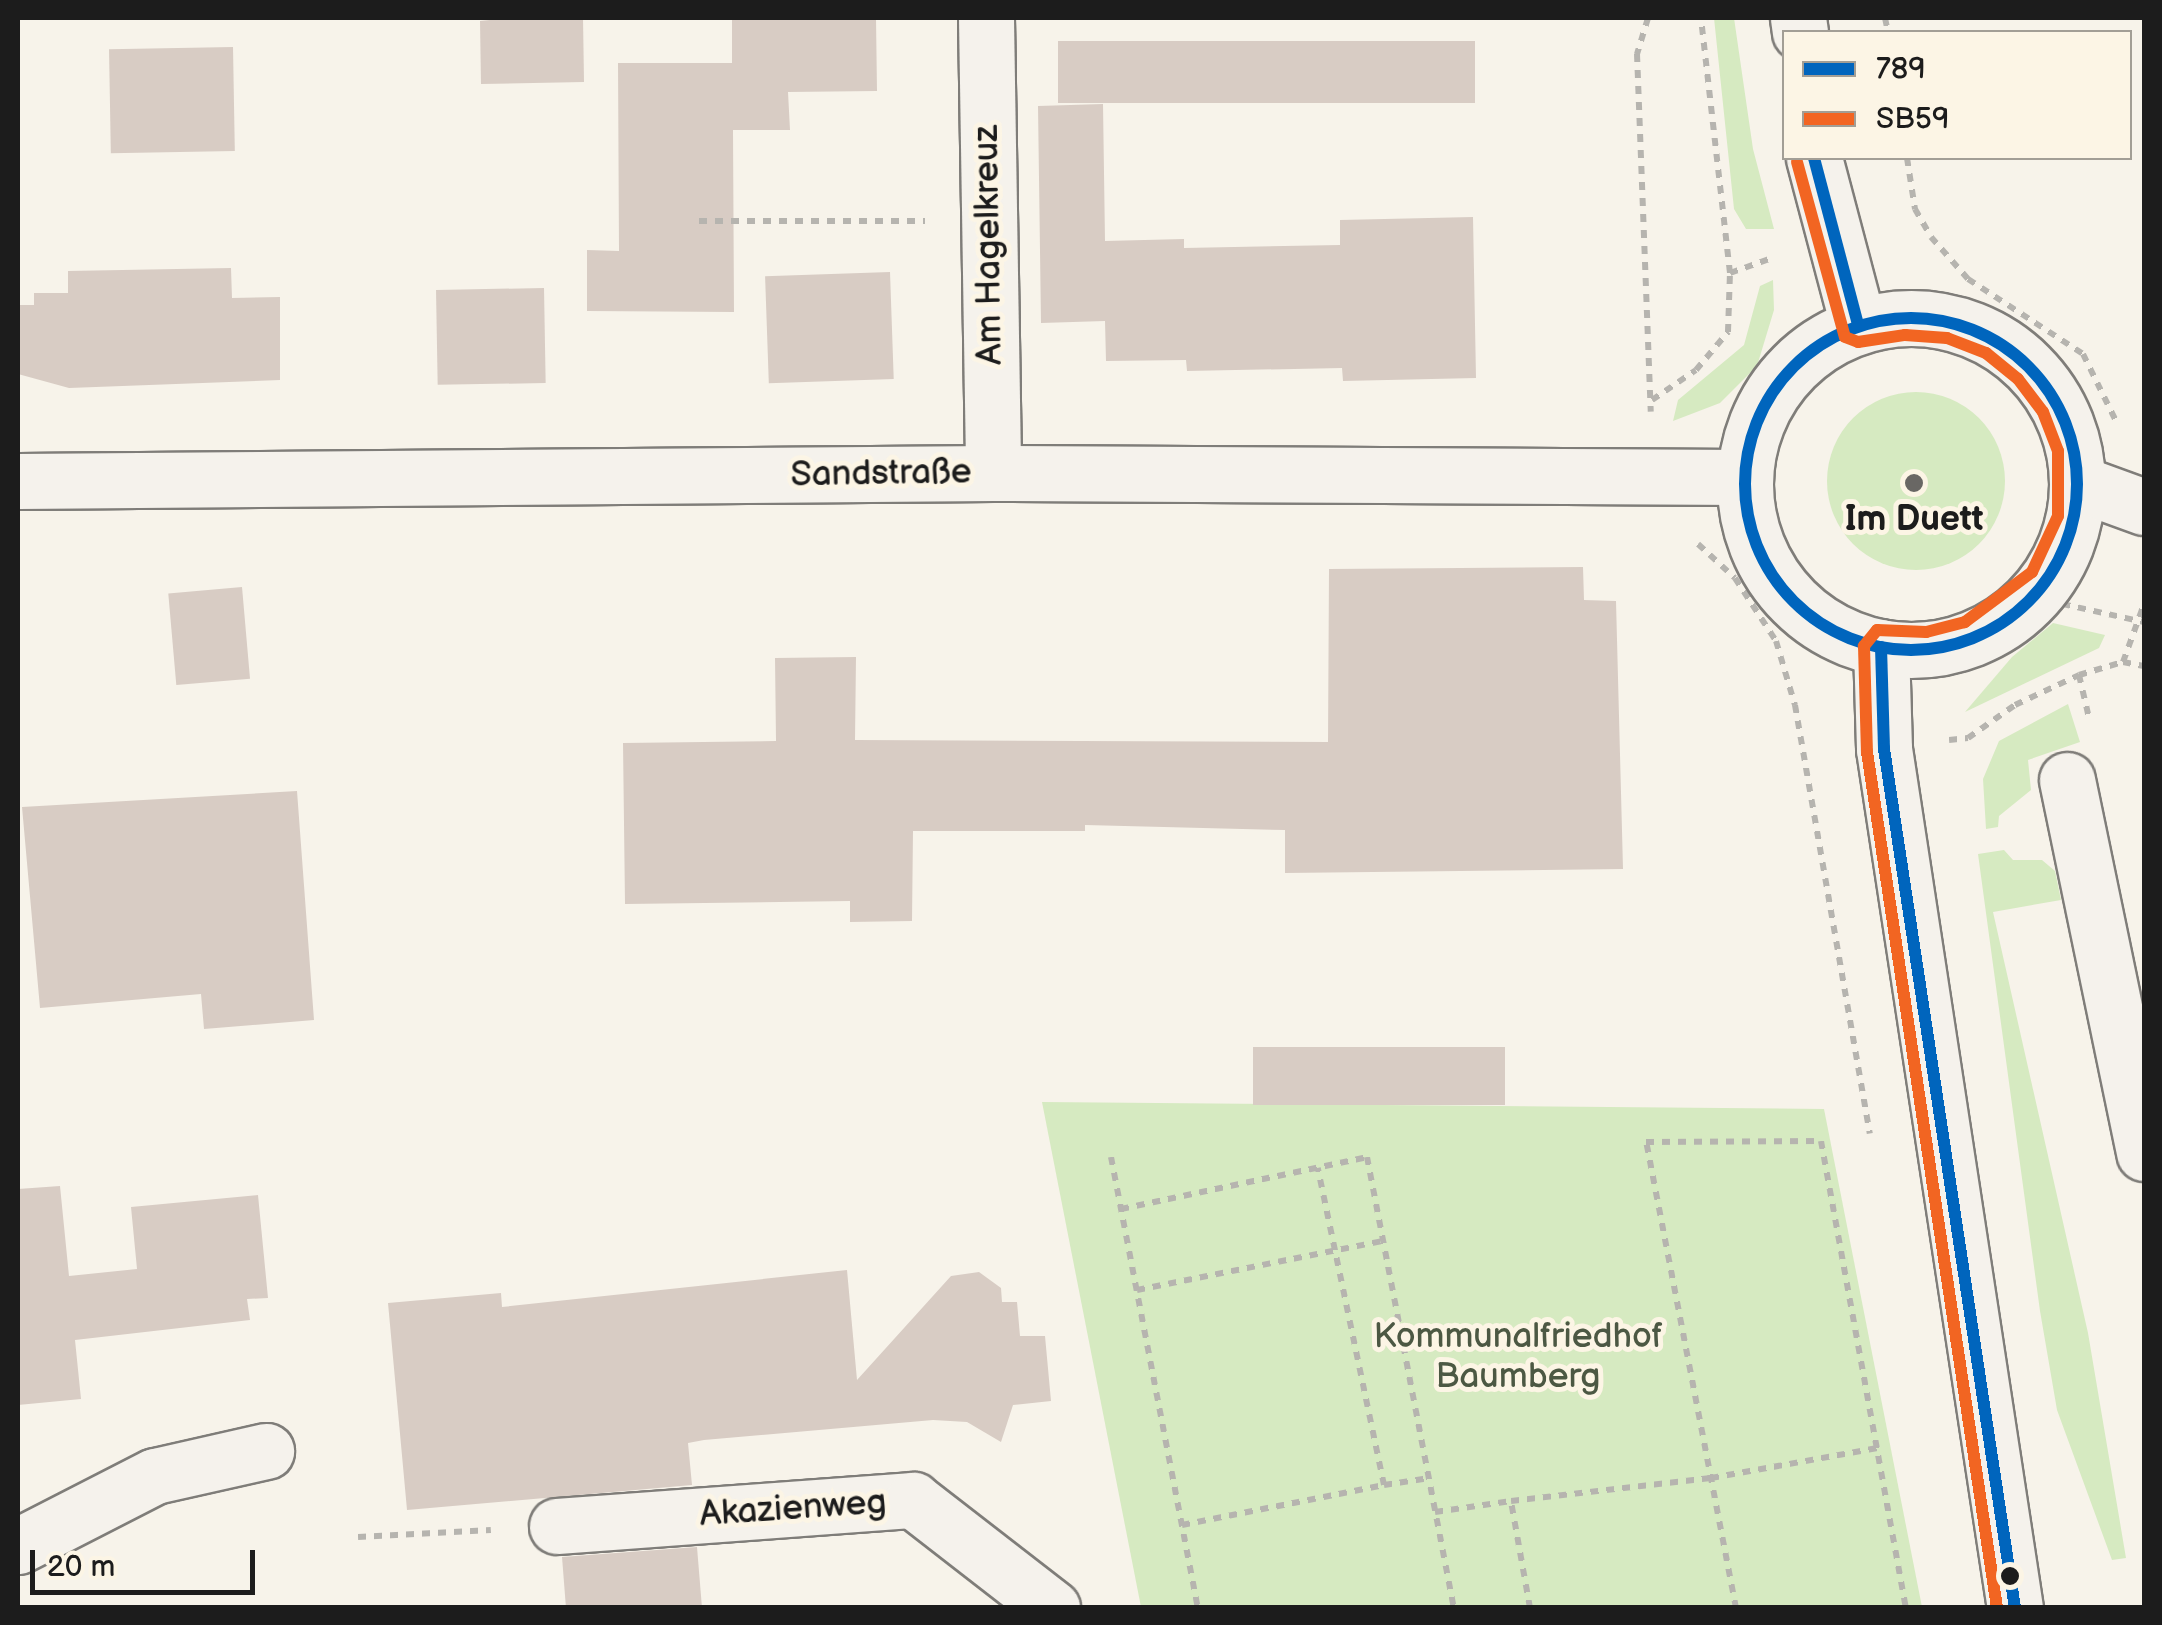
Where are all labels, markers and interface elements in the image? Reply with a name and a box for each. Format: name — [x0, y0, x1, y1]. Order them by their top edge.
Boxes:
legend — [1782, 30, 2132, 160]
text: 789 — [1876, 51, 1926, 87]
text: SB59 — [1876, 101, 1949, 137]
street label: Am Hagelkreuz — [966, 125, 1012, 365]
street label: Sandstraße — [790, 451, 972, 497]
marker: Im Duett — [1903, 472, 1925, 494]
place label: Im Duett — [1845, 499, 1983, 541]
park label: Kommunalfriedhof Baumberg — [1374, 1316, 1662, 1398]
street label: Akazienweg — [698, 1482, 888, 1536]
scale bar — [35, 1530, 260, 1592]
text: 20 m — [47, 1549, 115, 1585]
unlabelled marker — [2000, 1566, 2020, 1586]

